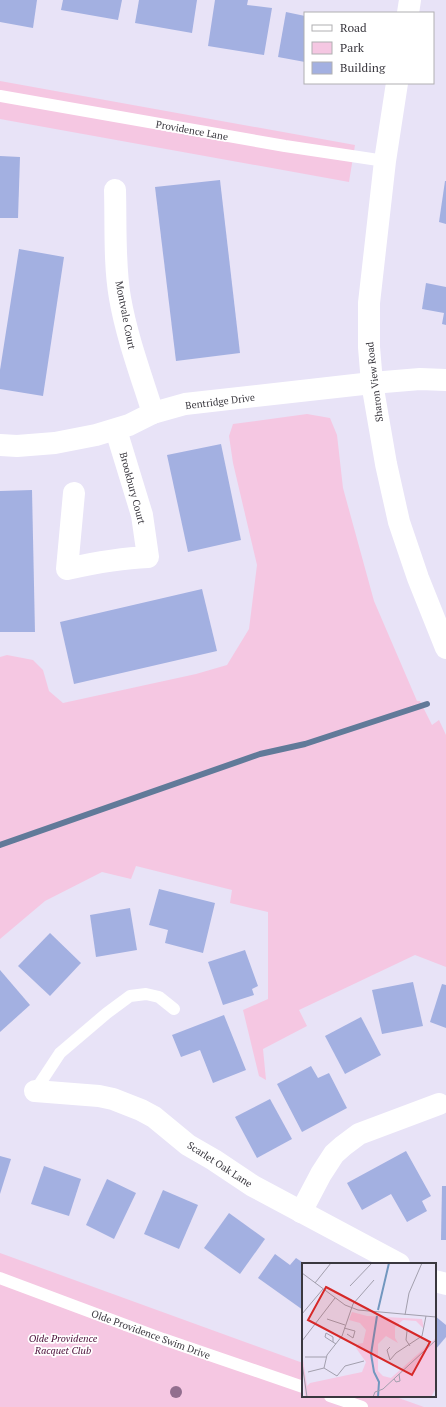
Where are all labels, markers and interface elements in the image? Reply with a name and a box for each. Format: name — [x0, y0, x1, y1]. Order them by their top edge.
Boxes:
legend — [304, 12, 434, 84]
text: Road — [340, 20, 367, 35]
text: Park — [340, 40, 365, 55]
text: Building — [340, 60, 386, 75]
street label: Providence Lane — [155, 118, 229, 143]
street label: Montvale Court — [113, 280, 139, 351]
street label: Sharon View Road — [363, 341, 386, 423]
street label: Bentridge Drive — [185, 391, 255, 412]
street label: Brookbury Court — [117, 451, 148, 526]
street label: Scarlet Oak Lane — [185, 1139, 255, 1190]
inset map — [302, 1263, 436, 1397]
street label: Olde Providence Swim Drive — [90, 1307, 212, 1362]
park label: Olde Providence Racquet Club — [29, 1332, 98, 1357]

